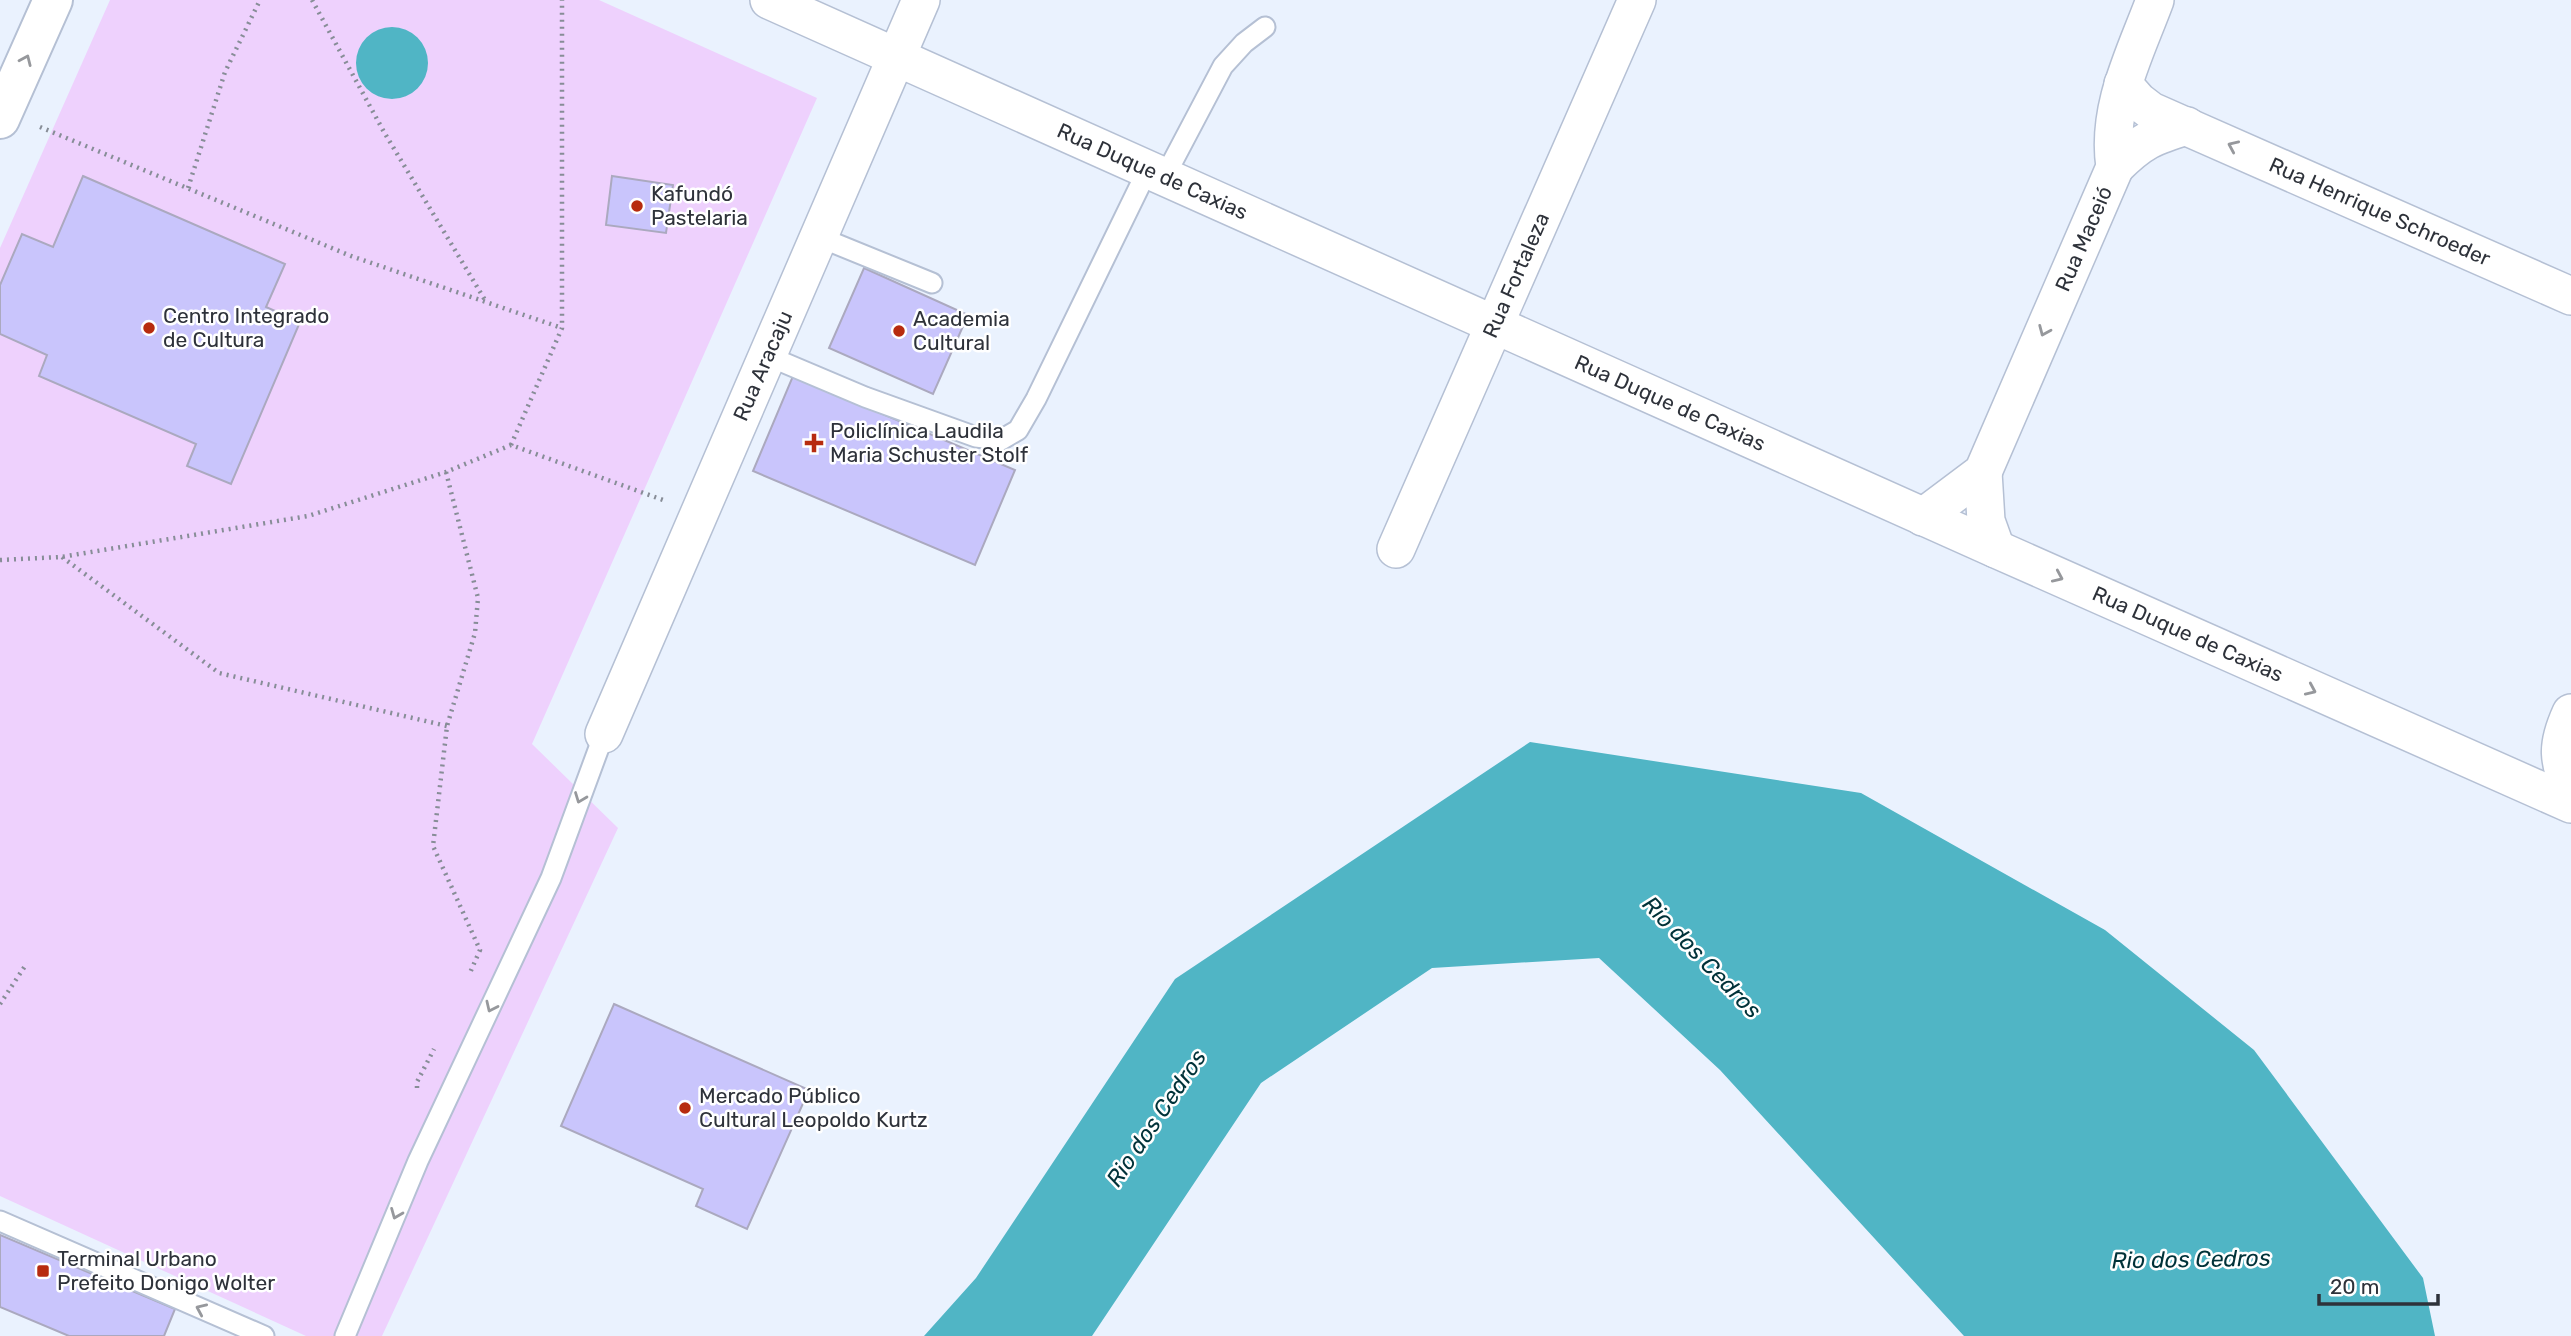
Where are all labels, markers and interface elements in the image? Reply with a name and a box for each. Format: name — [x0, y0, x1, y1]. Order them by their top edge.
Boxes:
one-way arrow — [18, 54, 32, 67]
street label: Rua Duque de Caxias — [1053, 118, 1252, 225]
one-way arrow — [2228, 140, 2240, 154]
street label: Rua Henrique Schroeder — [2265, 152, 2494, 271]
place label: Kafundó Pastelaria — [651, 181, 748, 230]
street label: Rua Maceió — [2050, 182, 2117, 295]
marker: Kafundó Pastelaria — [629, 198, 645, 214]
street label: Rua Fortaleza — [1477, 209, 1554, 341]
place label: Centro Integrado de Cultura — [163, 303, 329, 352]
place label: Academia Cultural — [913, 306, 1010, 355]
street label: Rua Aracaju — [728, 307, 797, 425]
marker: Centro Integrado de Cultura — [141, 320, 157, 336]
marker: Academia Cultural — [891, 323, 907, 339]
one-way arrow — [2038, 324, 2052, 336]
street label: Rua Duque de Caxias — [1571, 349, 1769, 456]
place label: Policlínica Laudila Maria Schuster Stolf — [830, 418, 1028, 467]
marker: Policlínica Laudila Maria Schuster Stolf — [804, 433, 824, 453]
one-way arrow — [2051, 569, 2063, 583]
street label: Rua Duque de Caxias — [2089, 580, 2287, 687]
one-way arrow — [2304, 682, 2316, 696]
one-way arrow — [575, 791, 589, 803]
water label: Rio dos Cedros — [1637, 890, 1768, 1024]
one-way arrow — [485, 999, 499, 1012]
water label: Rio dos Cedros — [1100, 1044, 1212, 1192]
place label: Mercado Público Cultural Leopoldo Kurtz — [699, 1083, 928, 1132]
marker: Mercado Público Cultural Leopoldo Kurtz — [677, 1100, 693, 1116]
one-way arrow — [391, 1207, 405, 1219]
water label: Rio dos Cedros — [2111, 1244, 2271, 1274]
place label: Terminal Urbano Prefeito Donigo Wolter — [57, 1246, 275, 1295]
scale bar — [2319, 1262, 2438, 1306]
marker: Terminal Urbano Prefeito Donigo Wolter — [35, 1263, 51, 1279]
text: 20 m — [2330, 1274, 2379, 1299]
one-way arrow — [196, 1304, 208, 1318]

